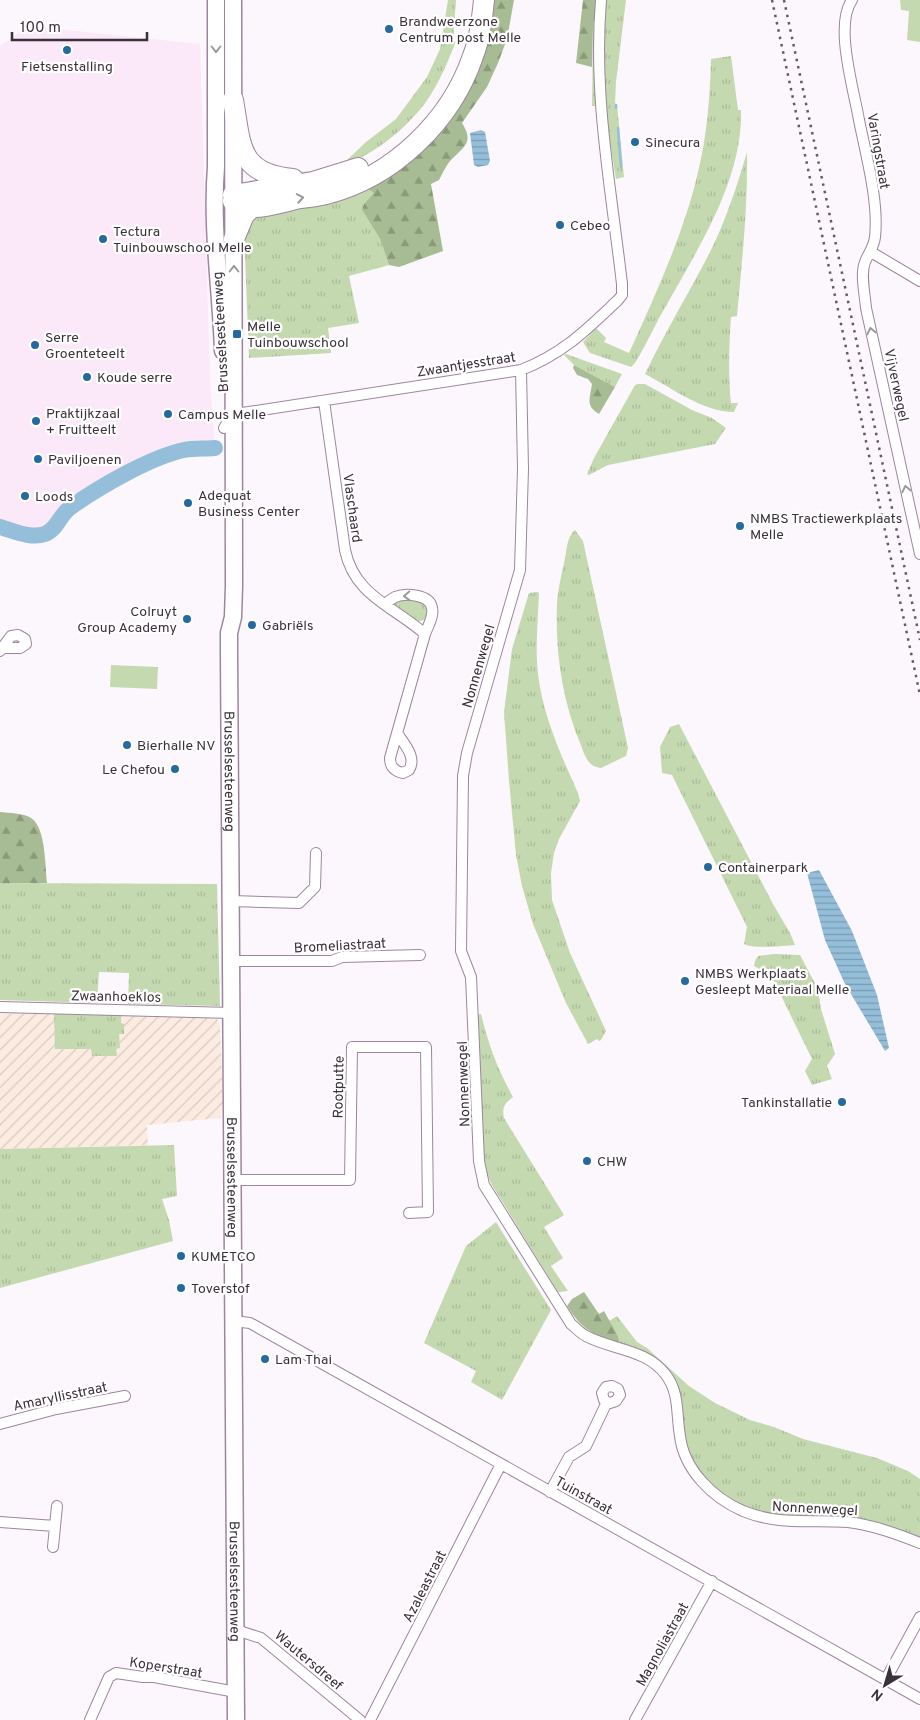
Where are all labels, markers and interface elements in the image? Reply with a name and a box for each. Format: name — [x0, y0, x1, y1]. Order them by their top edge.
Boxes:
scale bar — [12, 10, 148, 42]
place label: Brandweerzone Centrum post Melle — [399, 14, 521, 47]
text: 100 m — [20, 19, 61, 38]
marker: Brandweerzone Centrum post Melle — [383, 23, 395, 35]
marker: Fietsenstalling — [61, 44, 73, 56]
one-way arrow — [211, 45, 221, 53]
place label: Fietsenstalling — [21, 59, 113, 76]
street label: Varingstraat — [862, 112, 893, 191]
place label: Sinecura — [645, 135, 700, 152]
marker: Sinecura — [629, 136, 641, 148]
one-way arrow — [296, 194, 305, 204]
place label: Cebeo — [570, 218, 611, 235]
marker: Cebeo — [554, 219, 566, 231]
place label: Tectura Tuinbouwschool Melle — [113, 224, 252, 257]
marker: Tectura Tuinbouwschool Melle — [97, 233, 109, 245]
one-way arrow — [229, 265, 239, 272]
street label: Brusselsesteenweg — [210, 271, 233, 393]
place label: Melle Tuinbouwschool — [247, 319, 349, 352]
one-way arrow — [866, 326, 876, 335]
marker: Melle Tuinbouwschool — [231, 328, 243, 340]
place label: Serre Groenteteelt — [45, 330, 125, 363]
marker: Serre Groenteteelt — [29, 339, 41, 351]
street label: Vijverwegel — [880, 348, 911, 423]
street label: Zwaantjesstraat — [416, 349, 517, 382]
place label: Koude serre — [97, 370, 172, 387]
marker: Koude serre — [81, 371, 93, 383]
place label: Praktijkzaal + Fruitteelt — [46, 406, 120, 439]
place label: Campus Melle — [178, 407, 266, 424]
marker: Campus Melle — [162, 408, 174, 420]
marker: Praktijkzaal + Fruitteelt — [30, 415, 42, 427]
place label: Paviljoenen — [48, 452, 122, 469]
marker: Paviljoenen — [32, 453, 44, 465]
street label: Vlaschaard — [338, 473, 365, 544]
one-way arrow — [901, 485, 912, 494]
place label: Adequat Business Center — [198, 488, 300, 521]
place label: Loods — [35, 489, 73, 506]
marker: Loods — [19, 490, 31, 502]
marker: Adequat Business Center — [182, 497, 194, 509]
place label: NMBS Tractiewerkplaats Melle — [750, 511, 902, 544]
marker: NMBS Tractiewerkplaats Melle — [734, 520, 746, 532]
one-way arrow — [402, 591, 410, 602]
place label: Colruyt Group Academy — [77, 604, 177, 637]
marker: Colruyt Group Academy — [181, 613, 193, 625]
place label: Gabriëls — [262, 618, 314, 635]
marker: Gabriëls — [246, 619, 258, 631]
street label: Nonnenwegel — [459, 623, 499, 710]
street label: Brusselsesteenweg — [219, 711, 237, 832]
place label: Bierhalle NV — [137, 738, 215, 755]
marker: Bierhalle NV — [121, 739, 133, 751]
place label: Le Chefou — [102, 762, 165, 779]
marker: Le Chefou — [169, 763, 181, 775]
place label: Containerpark — [718, 860, 808, 877]
marker: Containerpark — [702, 861, 714, 873]
street label: Bromeliastraat — [293, 936, 387, 957]
place label: NMBS Werkplaats Gesleept Materiaal Melle — [695, 966, 849, 999]
marker: NMBS Werkplaats Gesleept Materiaal Melle — [679, 975, 691, 987]
street label: Zwaanhoeklos — [71, 988, 161, 1007]
street label: Nonnenwegel — [455, 1041, 474, 1127]
street label: Rootputte — [330, 1055, 349, 1119]
place label: Tankinstallatie — [741, 1095, 832, 1112]
marker: Tankinstallatie — [836, 1096, 848, 1108]
street label: Brusselsesteenweg — [222, 1117, 240, 1238]
place label: CHW — [597, 1154, 628, 1171]
marker: CHW — [581, 1155, 593, 1167]
place label: KUMETCO — [191, 1249, 256, 1266]
marker: KUMETCO — [175, 1250, 187, 1262]
place label: Toverstof — [191, 1281, 250, 1298]
marker: Toverstof — [175, 1282, 187, 1294]
place label: Lam Thai — [275, 1352, 332, 1369]
marker: Lam Thai — [259, 1353, 271, 1365]
street label: Amaryllisstraat — [12, 1379, 109, 1416]
street label: Tuinstraat — [552, 1474, 615, 1519]
street label: Nonnenwegel — [772, 1499, 858, 1520]
street label: Brusselsesteenweg — [225, 1521, 242, 1642]
street label: Azaleastraat — [400, 1548, 451, 1626]
street label: Magnoliastraat — [633, 1600, 693, 1690]
street label: Wautersdreef — [270, 1628, 346, 1695]
street label: Koperstraat — [128, 1654, 204, 1683]
north arrow — [860, 1660, 910, 1710]
text: N — [869, 1684, 887, 1704]

